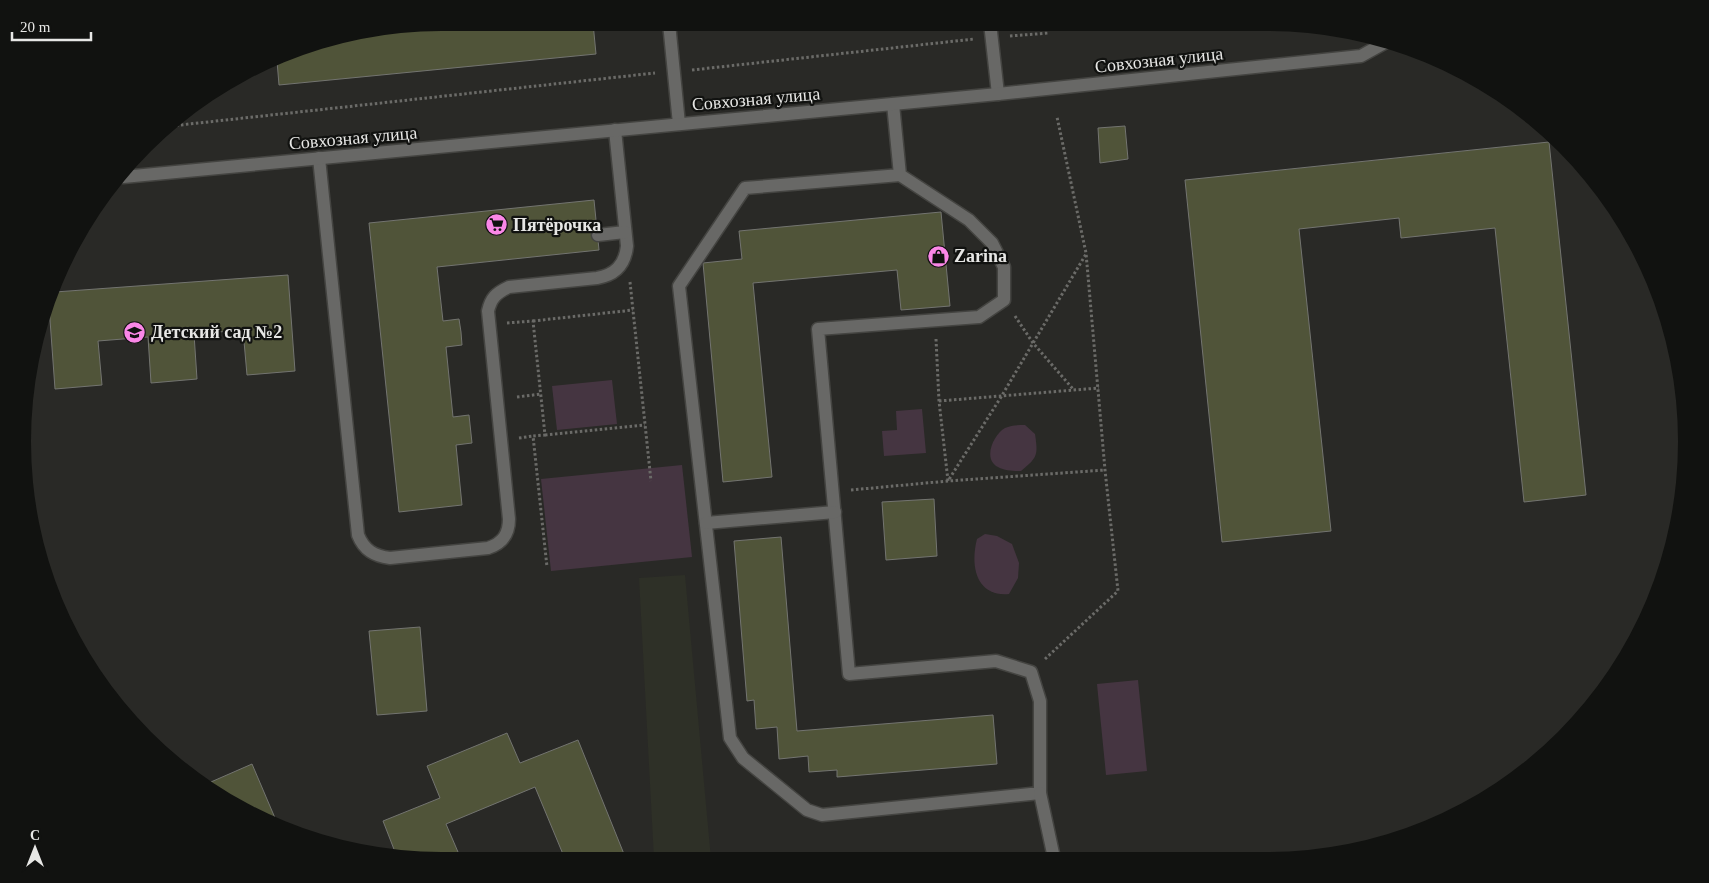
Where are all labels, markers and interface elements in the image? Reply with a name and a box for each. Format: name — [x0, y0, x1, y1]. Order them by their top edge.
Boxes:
scale bar — [12, 10, 91, 42]
text: 20 m — [20, 19, 51, 35]
street label: Совхозная улица — [1094, 43, 1224, 77]
street label: Совхозная улица — [691, 83, 821, 115]
street label: Совхозная улица — [288, 122, 418, 154]
supermarket icon: Пятёрочка — [485, 213, 509, 237]
place label: Пятёрочка — [513, 215, 601, 235]
shop icon: Zarina — [926, 244, 950, 268]
place label: Zarina — [954, 246, 1007, 266]
school or university icon: Детский сад №2 — [123, 320, 147, 344]
place label: Детский сад №2 — [151, 322, 282, 342]
north arrow — [10, 823, 60, 873]
text: С — [30, 828, 40, 843]

